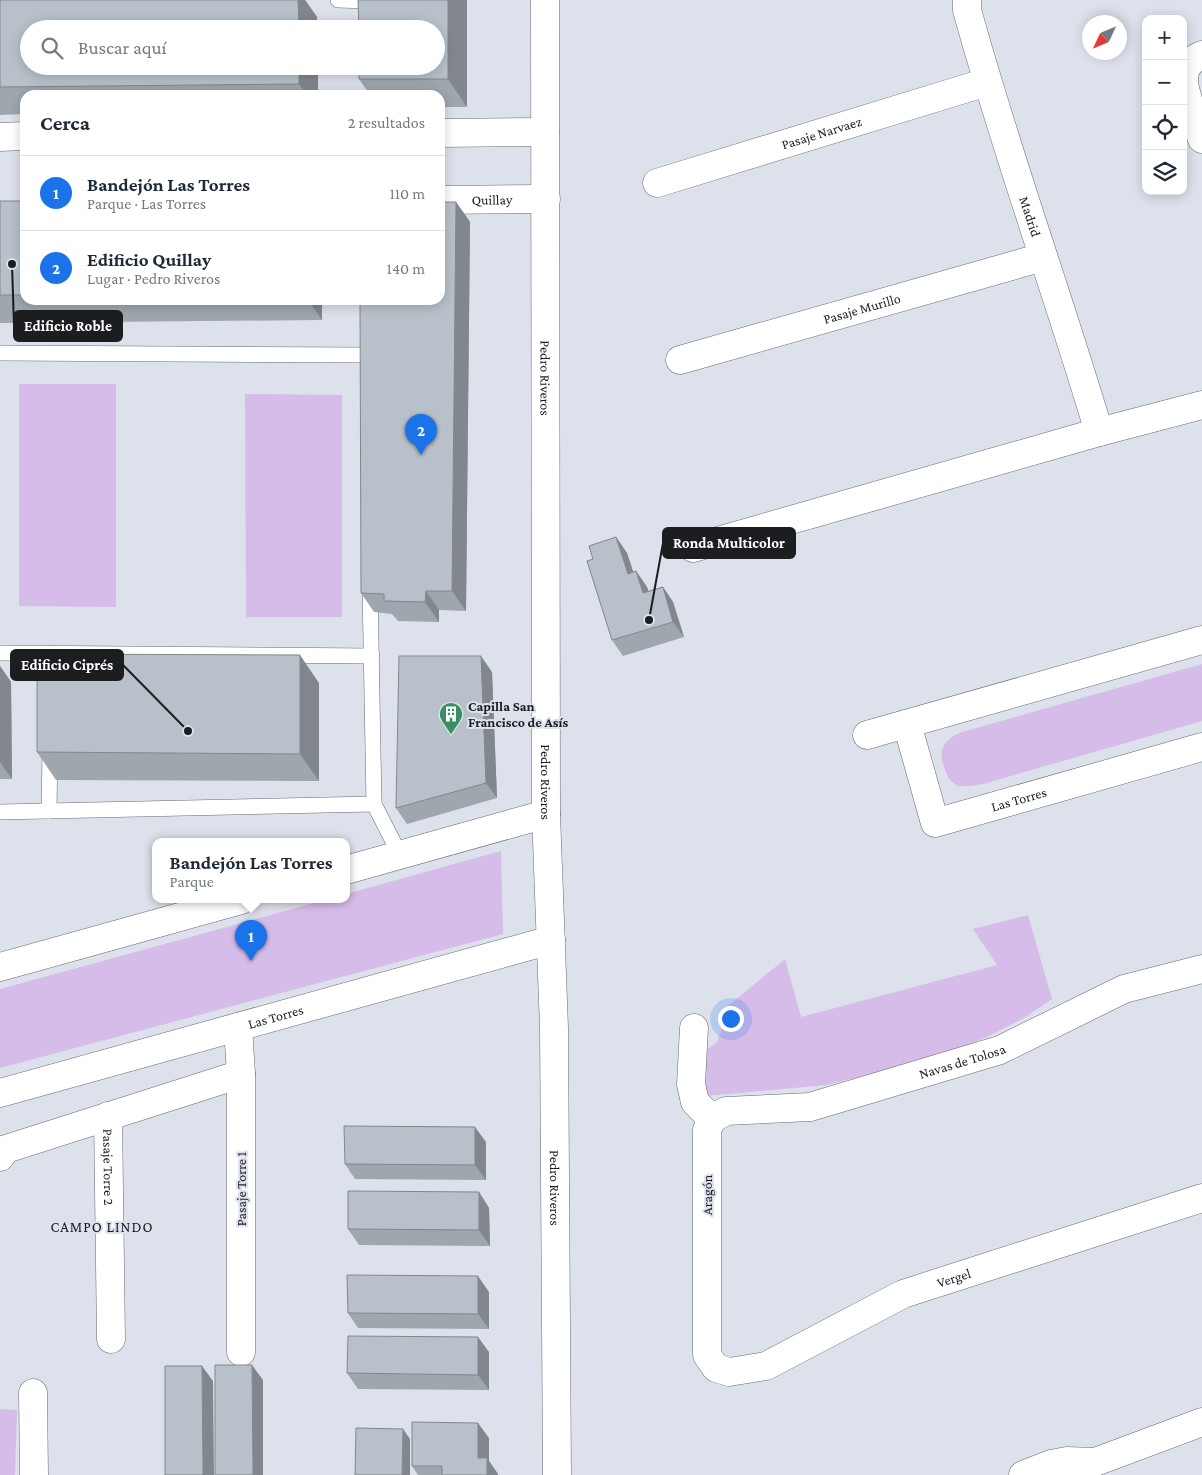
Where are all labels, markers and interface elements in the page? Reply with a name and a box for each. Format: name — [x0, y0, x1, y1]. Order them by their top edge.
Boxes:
north arrow — [1082, 15, 1127, 60]
map controls — [1142, 15, 1187, 195]
button: + — [1142, 15, 1187, 60]
search box — [20, 20, 445, 75]
icon: search — [38, 34, 66, 62]
text: Buscar aquí — [78, 37, 167, 58]
button: − — [1142, 60, 1187, 105]
button: locate — [1142, 105, 1187, 150]
text: Cerca — [40, 111, 90, 135]
street label: Pasaje Narvaez — [779, 113, 864, 152]
text: 2 resultados — [348, 114, 425, 131]
button: layers — [1142, 150, 1187, 195]
text: Bandejón Las Torres — [87, 174, 250, 195]
text: 1 — [53, 185, 59, 202]
text: 110 m — [389, 185, 425, 202]
street label: Quillay — [472, 191, 513, 208]
street label: Madrid — [1016, 194, 1045, 239]
text: Parque · Las Torres — [87, 195, 206, 212]
text: Edificio Quillay — [87, 249, 211, 270]
text: 2 — [52, 260, 60, 277]
text: 140 m — [387, 260, 425, 277]
text: Lugar · Pedro Riveros — [87, 270, 220, 287]
street label: Pasaje Murillo — [821, 290, 902, 327]
callout: Edificio Roble — [14, 311, 122, 341]
text: Edificio Roble — [24, 318, 112, 334]
street label: Pedro Riveros — [537, 340, 554, 416]
pin: 2 — [405, 414, 437, 455]
callout: Ronda Multicolor — [663, 528, 795, 558]
text: Ronda Multicolor — [673, 535, 785, 551]
callout: Edificio Ciprés — [11, 650, 123, 680]
text: Edificio Ciprés — [21, 657, 113, 673]
place label: Capilla San Francisco de Asís — [468, 698, 569, 730]
building icon: Capilla San Francisco de Asís — [438, 701, 464, 735]
street label: Pedro Riveros — [538, 744, 554, 820]
street label: Las Torres — [989, 784, 1048, 815]
popup — [152, 838, 350, 903]
text: Bandejón Las Torres — [169, 852, 333, 873]
text: Parque — [169, 873, 214, 890]
pin: 1 — [235, 920, 267, 961]
street label: Las Torres — [246, 1001, 305, 1032]
your location — [718, 1006, 744, 1032]
street label: Navas de Tolosa — [917, 1040, 1009, 1082]
street label: Pasaje Torre 2 — [99, 1129, 117, 1206]
street label: Pedro Riveros — [547, 1150, 563, 1226]
street label: Pasaje Torre 1 — [233, 1151, 250, 1226]
street label: Aragón — [699, 1174, 715, 1215]
district label: CAMPO LINDO — [50, 1219, 154, 1235]
street label: Vergel — [935, 1265, 973, 1291]

